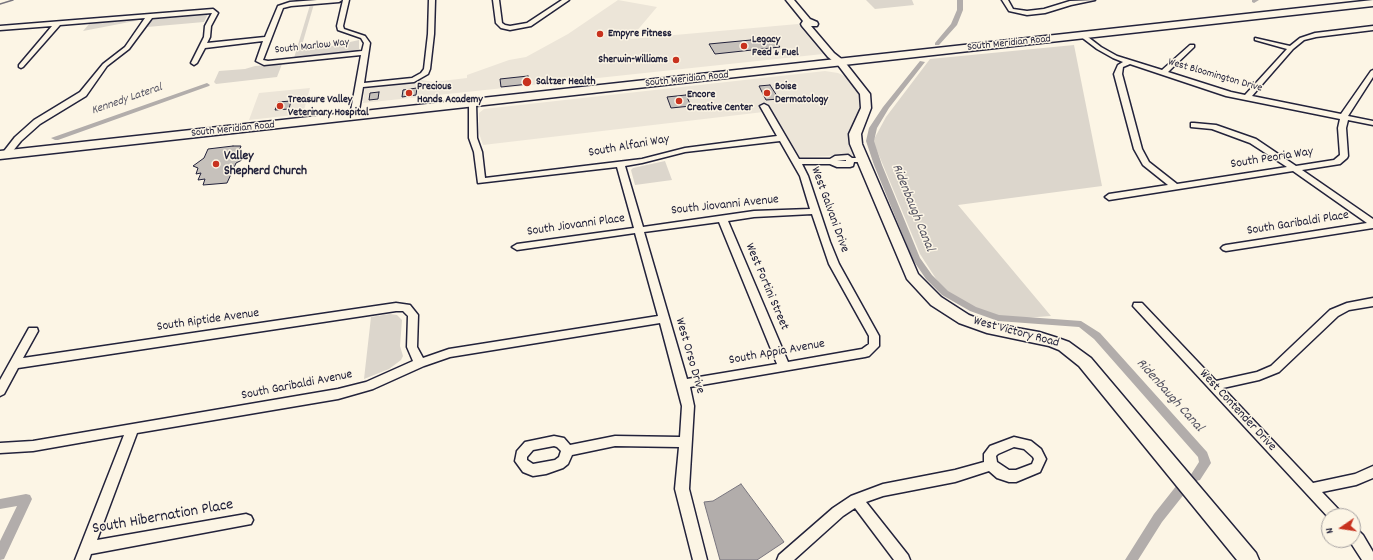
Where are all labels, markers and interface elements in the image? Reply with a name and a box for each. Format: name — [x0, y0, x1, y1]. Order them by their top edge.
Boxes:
place label: Empyre Fitness — [608, 27, 672, 41]
marker: Empyre Fitness — [595, 29, 605, 39]
place label: Legacy Feed & Fuel — [752, 33, 799, 59]
street label: South Meridian Road — [967, 33, 1051, 55]
street label: South Marlow Way — [274, 37, 350, 57]
marker: Legacy Feed & Fuel — [739, 41, 749, 51]
place label: Sherwin-Williams — [598, 53, 668, 67]
marker: Sherwin-Williams — [671, 55, 681, 65]
street label: West Bloomington Drive — [1166, 56, 1264, 96]
street label: South Meridian Road — [645, 69, 729, 91]
place label: Saltzer Health — [536, 75, 596, 89]
marker: Saltzer Health — [521, 76, 533, 88]
place label: Precious Hands Academy — [417, 80, 483, 106]
place label: Boise Dermatology — [775, 80, 828, 106]
water label: Kennedy Lateral — [90, 81, 164, 119]
marker: Precious Hands Academy — [404, 88, 414, 98]
place label: Encore Creative Center — [687, 88, 753, 114]
marker: Boise Dermatology — [762, 88, 772, 98]
place label: Treasure Valley Veterinary Hospital — [288, 93, 368, 119]
marker: Encore Creative Center — [674, 96, 684, 106]
marker: Treasure Valley Veterinary Hospital — [275, 101, 285, 111]
street label: South Meridian Road — [191, 119, 275, 141]
street label: South Alfani Way — [587, 132, 671, 162]
street label: South Peoria Way — [1230, 145, 1314, 173]
place label: Valley Shepherd Church — [224, 149, 307, 180]
marker: Valley Shepherd Church — [211, 159, 221, 169]
water label: Ridenbaugh Canal — [887, 162, 937, 254]
street label: West Galvani Drive — [806, 165, 852, 255]
street label: South Jiovanni Avenue — [670, 193, 780, 219]
street label: South Garibaldi Place — [1246, 208, 1350, 240]
street label: South Jiovanni Place — [526, 211, 626, 241]
street label: West Fortini Street — [741, 241, 791, 333]
street label: South Riptide Avenue — [156, 306, 260, 336]
street label: West Victory Road — [971, 314, 1061, 352]
street label: West Orso Drive — [671, 316, 707, 396]
street label: South Appia Avenue — [728, 337, 826, 369]
water label: Ridenbaugh Canal — [1132, 356, 1206, 436]
street label: West Contender Drive — [1195, 367, 1279, 455]
street label: South Garibaldi Avenue — [240, 368, 354, 404]
street label: South Hibernation Place — [91, 496, 235, 540]
north arrow — [1321, 508, 1361, 548]
text: N — [1322, 526, 1339, 535]

